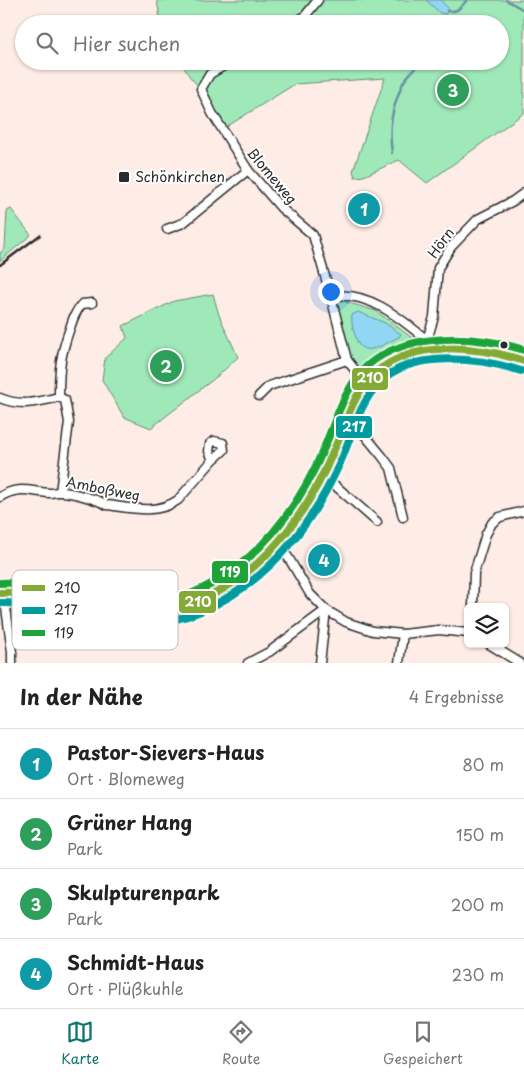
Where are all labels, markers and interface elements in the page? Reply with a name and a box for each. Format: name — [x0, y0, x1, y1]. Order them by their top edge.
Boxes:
search box — [15, 15, 509, 70]
icon: search — [33, 29, 61, 57]
text: Hier suchen — [73, 29, 180, 57]
pin: 3 — [437, 71, 469, 109]
street label: Blomeweg — [242, 143, 302, 209]
place label: Schönkirchen — [135, 166, 225, 187]
marker: Schönkirchen — [117, 170, 131, 184]
pin: 1 — [348, 190, 380, 228]
street label: Hörn — [422, 223, 459, 262]
your location — [318, 279, 344, 305]
unlabelled marker — [499, 340, 509, 350]
pin: 2 — [150, 347, 182, 385]
line badge: 210 — [351, 367, 389, 391]
text: 210 — [357, 367, 383, 388]
line badge: 217 — [335, 415, 373, 439]
text: 217 — [342, 416, 367, 437]
street label: Amboßweg — [64, 471, 142, 506]
pin: 4 — [308, 541, 340, 579]
line badge: 119 — [211, 560, 249, 584]
text: 119 — [219, 561, 241, 582]
legend — [12, 570, 178, 650]
text: 210 — [54, 577, 80, 598]
line badge: 210 — [178, 590, 217, 614]
text: 210 — [185, 591, 211, 612]
text: 217 — [54, 599, 78, 620]
map controls — [464, 603, 509, 648]
button: layers — [464, 603, 509, 648]
text: 119 — [54, 622, 74, 643]
text: In der Nähe — [20, 680, 142, 712]
text: 4 Ergebnisse — [409, 684, 504, 708]
text: Pastor-Sievers-Haus — [67, 738, 264, 766]
text: 1 — [32, 752, 40, 776]
text: 80 m — [462, 752, 504, 776]
text: Ort · Blomeweg — [67, 766, 185, 790]
text: Grüner Hang — [67, 808, 192, 836]
text: 2 — [30, 822, 42, 846]
text: 150 m — [456, 822, 504, 846]
text: Park — [67, 836, 103, 860]
text: Skulpturenpark — [67, 878, 220, 906]
text: 3 — [31, 892, 41, 916]
text: 200 m — [451, 892, 504, 916]
text: Park — [67, 906, 103, 930]
text: Schmidt-Haus — [67, 948, 204, 976]
text: 4 — [31, 962, 41, 986]
text: 230 m — [452, 962, 504, 986]
text: Ort · Plüßkuhle — [67, 976, 184, 1000]
tab: Karte — [61, 1018, 99, 1069]
tab: Route — [222, 1018, 260, 1069]
tab: Gespeichert — [383, 1018, 463, 1069]

